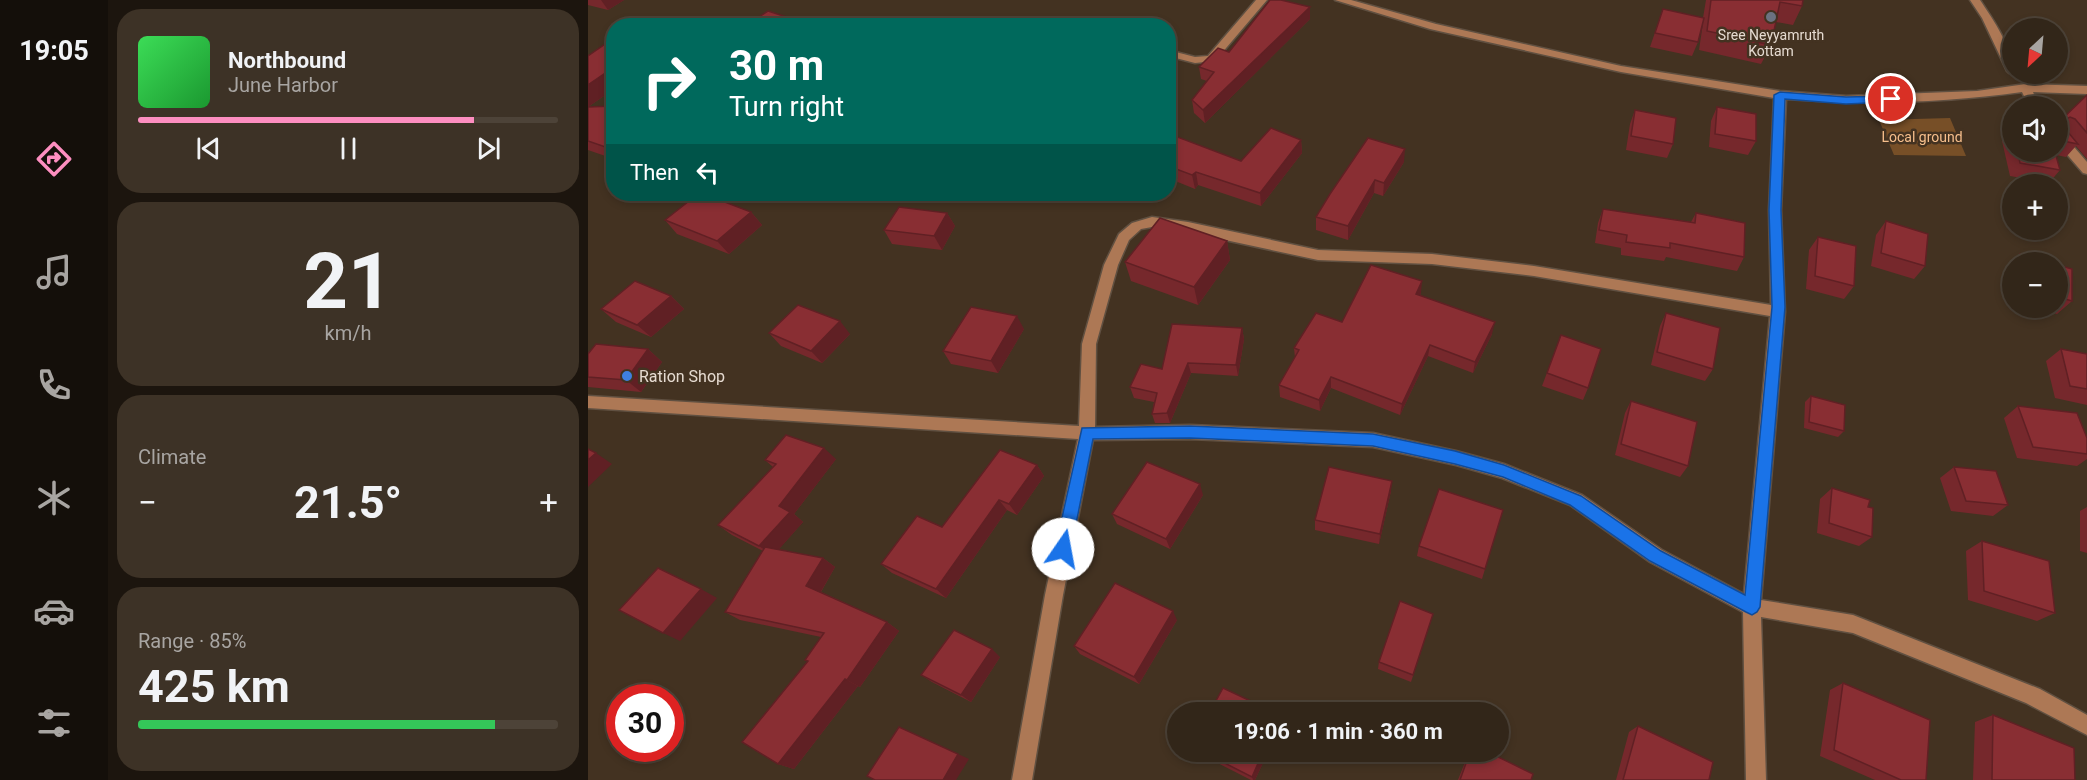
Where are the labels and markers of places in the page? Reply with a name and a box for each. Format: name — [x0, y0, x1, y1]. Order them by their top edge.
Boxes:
marker: Sree Neyyamruth Kottam — [1764, 10, 1778, 24]
place label: Sree Neyyamruth Kottam — [1718, 27, 1824, 59]
pin — [1865, 73, 1916, 124]
place label: Ration Shop — [639, 367, 725, 386]
marker: Ration Shop — [620, 369, 634, 383]

